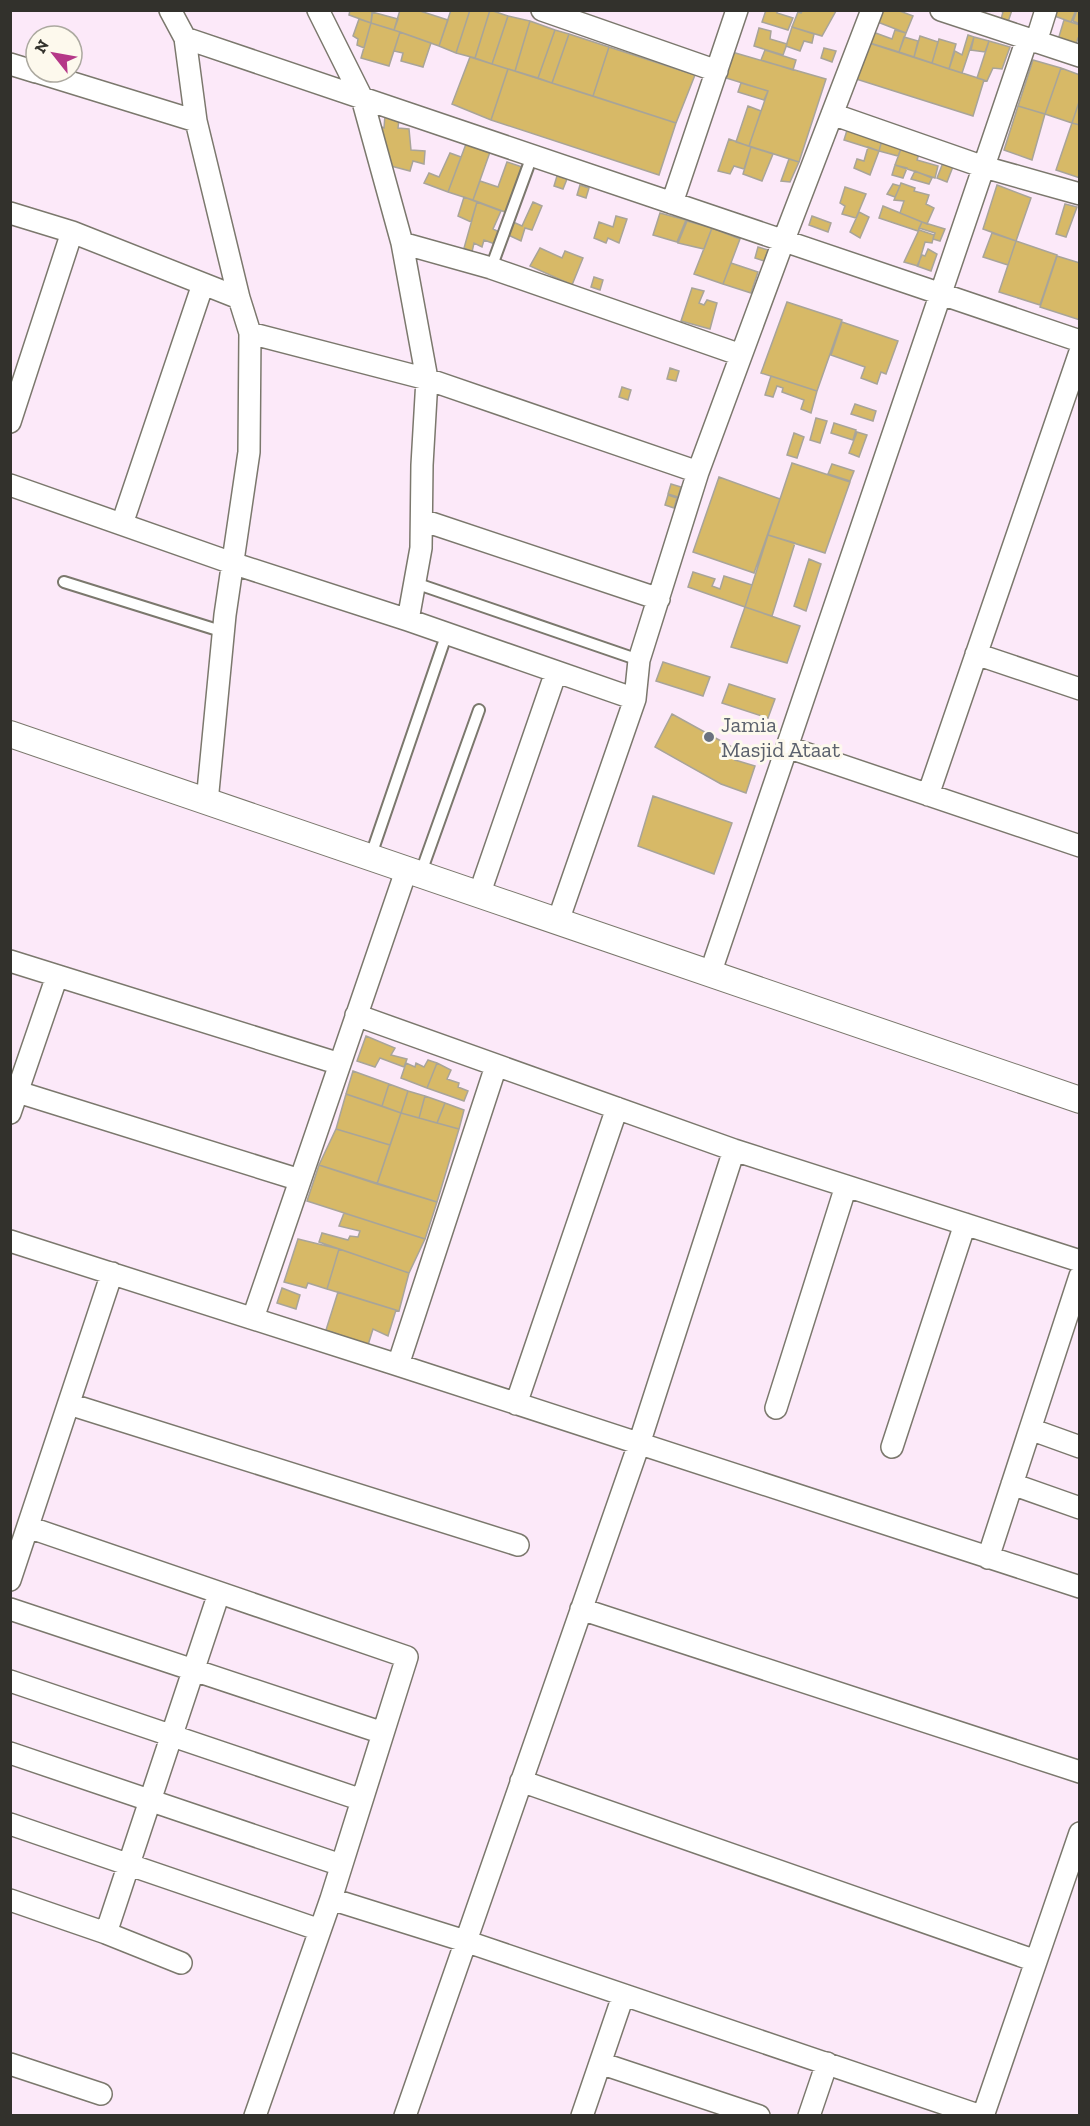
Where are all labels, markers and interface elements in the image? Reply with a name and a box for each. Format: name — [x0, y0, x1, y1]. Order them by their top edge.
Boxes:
north arrow — [24, 24, 84, 84]
text: N — [30, 36, 53, 57]
place label: Jamia Masjid Ataat — [721, 711, 841, 763]
marker: Jamia Masjid Ataat — [702, 730, 716, 744]

